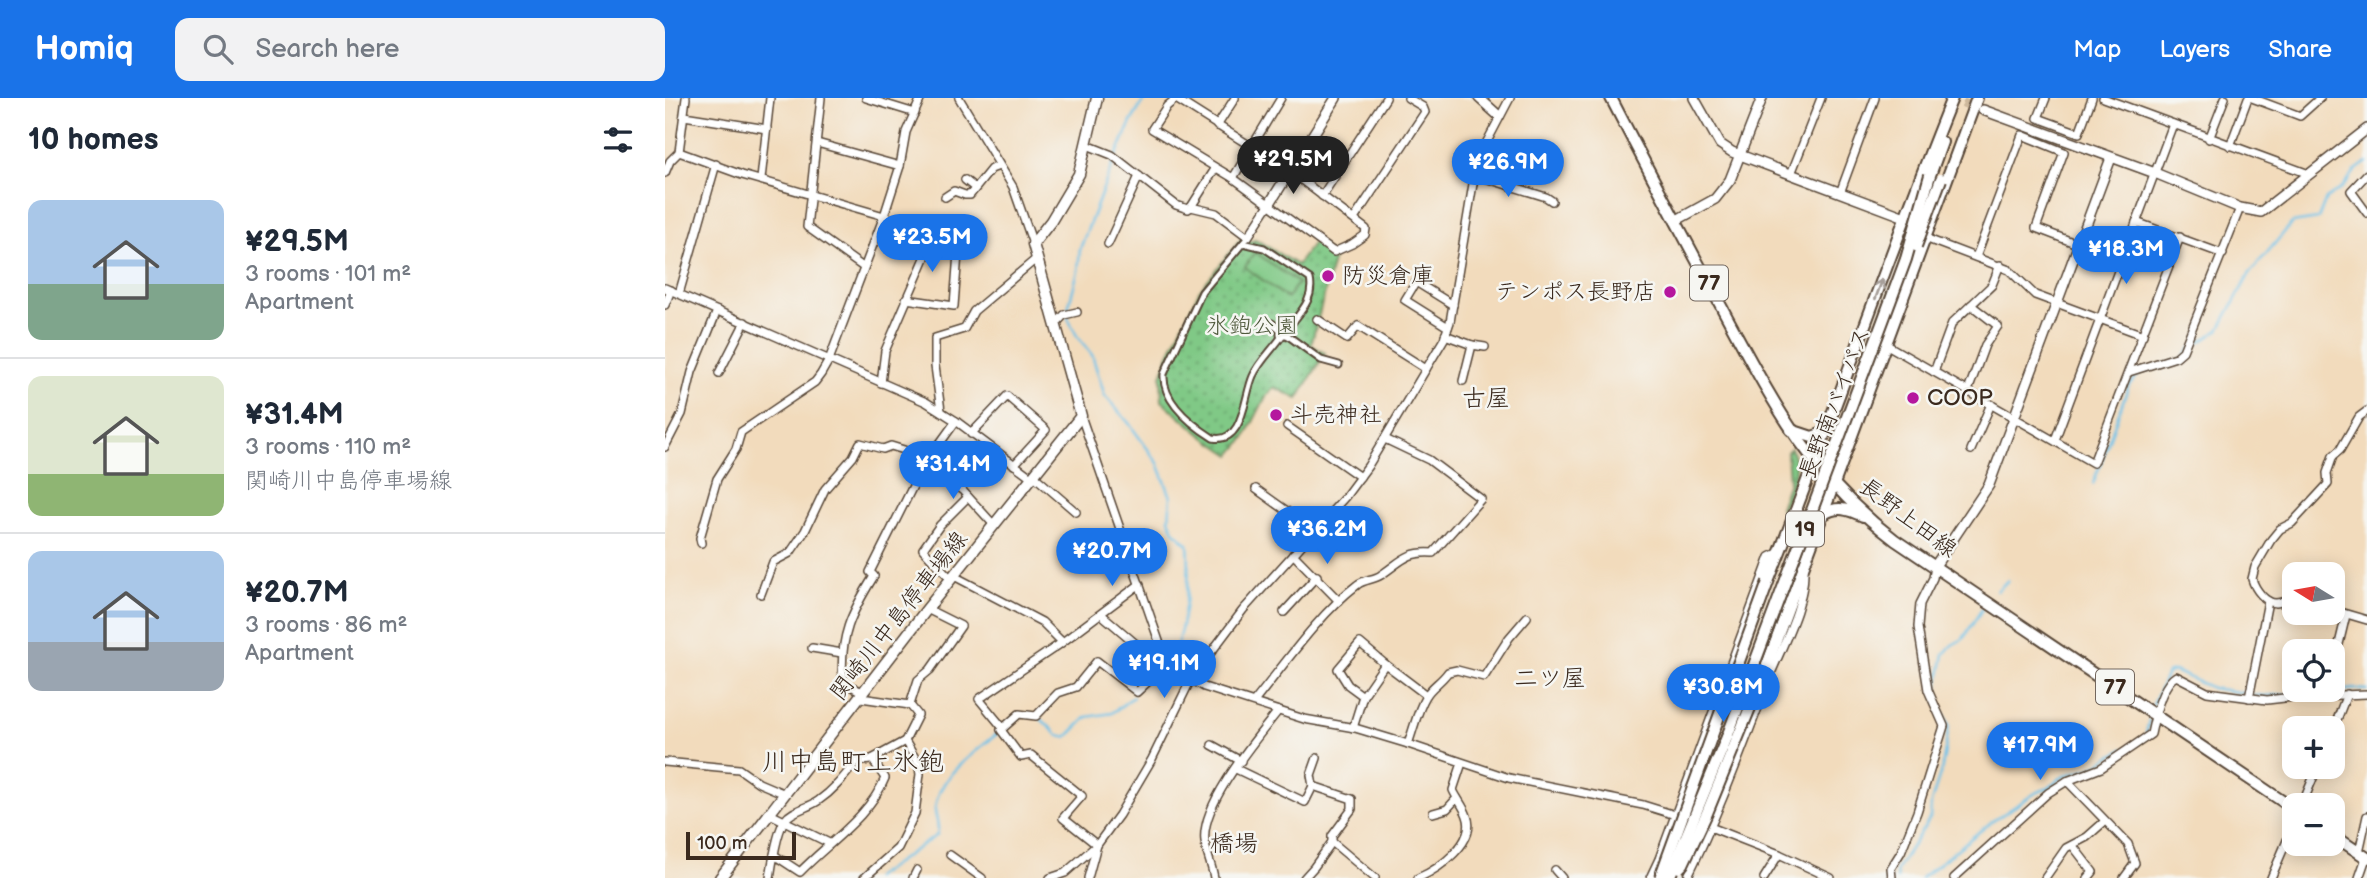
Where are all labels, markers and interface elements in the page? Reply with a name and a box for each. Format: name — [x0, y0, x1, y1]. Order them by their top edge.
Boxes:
search box — [175, 18, 665, 81]
text: Homiq — [35, 29, 133, 69]
icon: search — [199, 30, 237, 68]
text: Search here — [255, 34, 400, 65]
text: Map — [2073, 35, 2121, 64]
text: Layers — [2159, 35, 2230, 64]
text: Share — [2268, 35, 2332, 64]
icon: filters — [599, 121, 637, 159]
text: 10 homes — [28, 122, 159, 158]
pin: ¥29.5M — [1236, 136, 1350, 196]
pin: ¥26.9M — [1451, 140, 1565, 199]
text: ¥29.5M — [1253, 145, 1333, 173]
text: ¥26.9M — [1468, 148, 1548, 176]
pin: ¥23.5M — [875, 214, 989, 274]
text: ¥23.5M — [893, 223, 971, 251]
text: ¥29.5M — [245, 224, 349, 260]
pin: ¥18.3M — [2069, 226, 2183, 286]
icon: home — [84, 228, 168, 312]
text: ¥18.3M — [2088, 235, 2164, 263]
text: 3 rooms · 101 m² — [245, 260, 411, 288]
place label: 防災倉庫 — [1342, 262, 1434, 290]
road number: 77 — [1690, 266, 1728, 300]
marker: 防災倉庫 — [1320, 268, 1336, 284]
place label: テンポス長野店 — [1495, 278, 1656, 306]
one-way arrow — [1874, 278, 1886, 300]
marker: テンポス長野店 — [1662, 284, 1678, 300]
text: Apartment — [245, 288, 354, 316]
park label: 氷鉋公園 — [1206, 312, 1298, 340]
street label: 長野南バイパス — [1793, 323, 1877, 483]
district label: 古屋 — [1462, 384, 1510, 413]
place label: COOP — [1927, 384, 1993, 412]
marker: COOP — [1905, 390, 1921, 406]
text: ¥31.4M — [245, 397, 344, 433]
place label: 斗売神社 — [1290, 401, 1382, 429]
icon: home — [84, 404, 168, 488]
marker: 斗売神社 — [1268, 407, 1284, 423]
text: 3 rooms · 110 m² — [245, 433, 411, 461]
pin: ¥31.4M — [896, 442, 1010, 501]
text: ¥31.4M — [915, 450, 991, 478]
text: 関崎川中島停車場線 — [245, 467, 452, 495]
street label: 長野上田線 — [1854, 472, 1962, 564]
pin: ¥36.2M — [1270, 506, 1384, 566]
road number: 19 — [1786, 512, 1824, 546]
text: ¥36.2M — [1287, 515, 1367, 543]
street label: 関崎川中島停車場線 — [824, 526, 974, 706]
pin: ¥20.7M — [1055, 528, 1169, 588]
text: ¥20.7M — [1072, 537, 1152, 565]
north arrow — [2282, 562, 2345, 625]
map controls — [2282, 562, 2345, 856]
text: ¥20.7M — [245, 575, 349, 611]
icon: home — [84, 579, 168, 663]
text: 3 rooms · 86 m² — [245, 611, 407, 639]
text: Apartment — [245, 639, 354, 667]
button: locate — [2282, 639, 2345, 702]
pin: ¥19.1M — [1107, 640, 1221, 700]
text: ¥19.1M — [1128, 649, 1200, 677]
district label: 二ツ屋 — [1514, 664, 1586, 693]
pin: ¥30.8M — [1666, 664, 1780, 724]
road number: 77 — [2096, 670, 2134, 704]
text: ¥30.8M — [1683, 673, 1763, 701]
button: + — [2282, 716, 2345, 779]
pin: ¥17.9M — [1983, 722, 2097, 782]
text: ¥17.9M — [2003, 731, 2077, 759]
district label: 川中島町上氷鉋 — [762, 747, 944, 778]
button: − — [2282, 793, 2345, 856]
scale bar — [686, 829, 796, 861]
district label: 橋場 — [1210, 829, 1258, 858]
text: 100 m — [697, 832, 748, 855]

